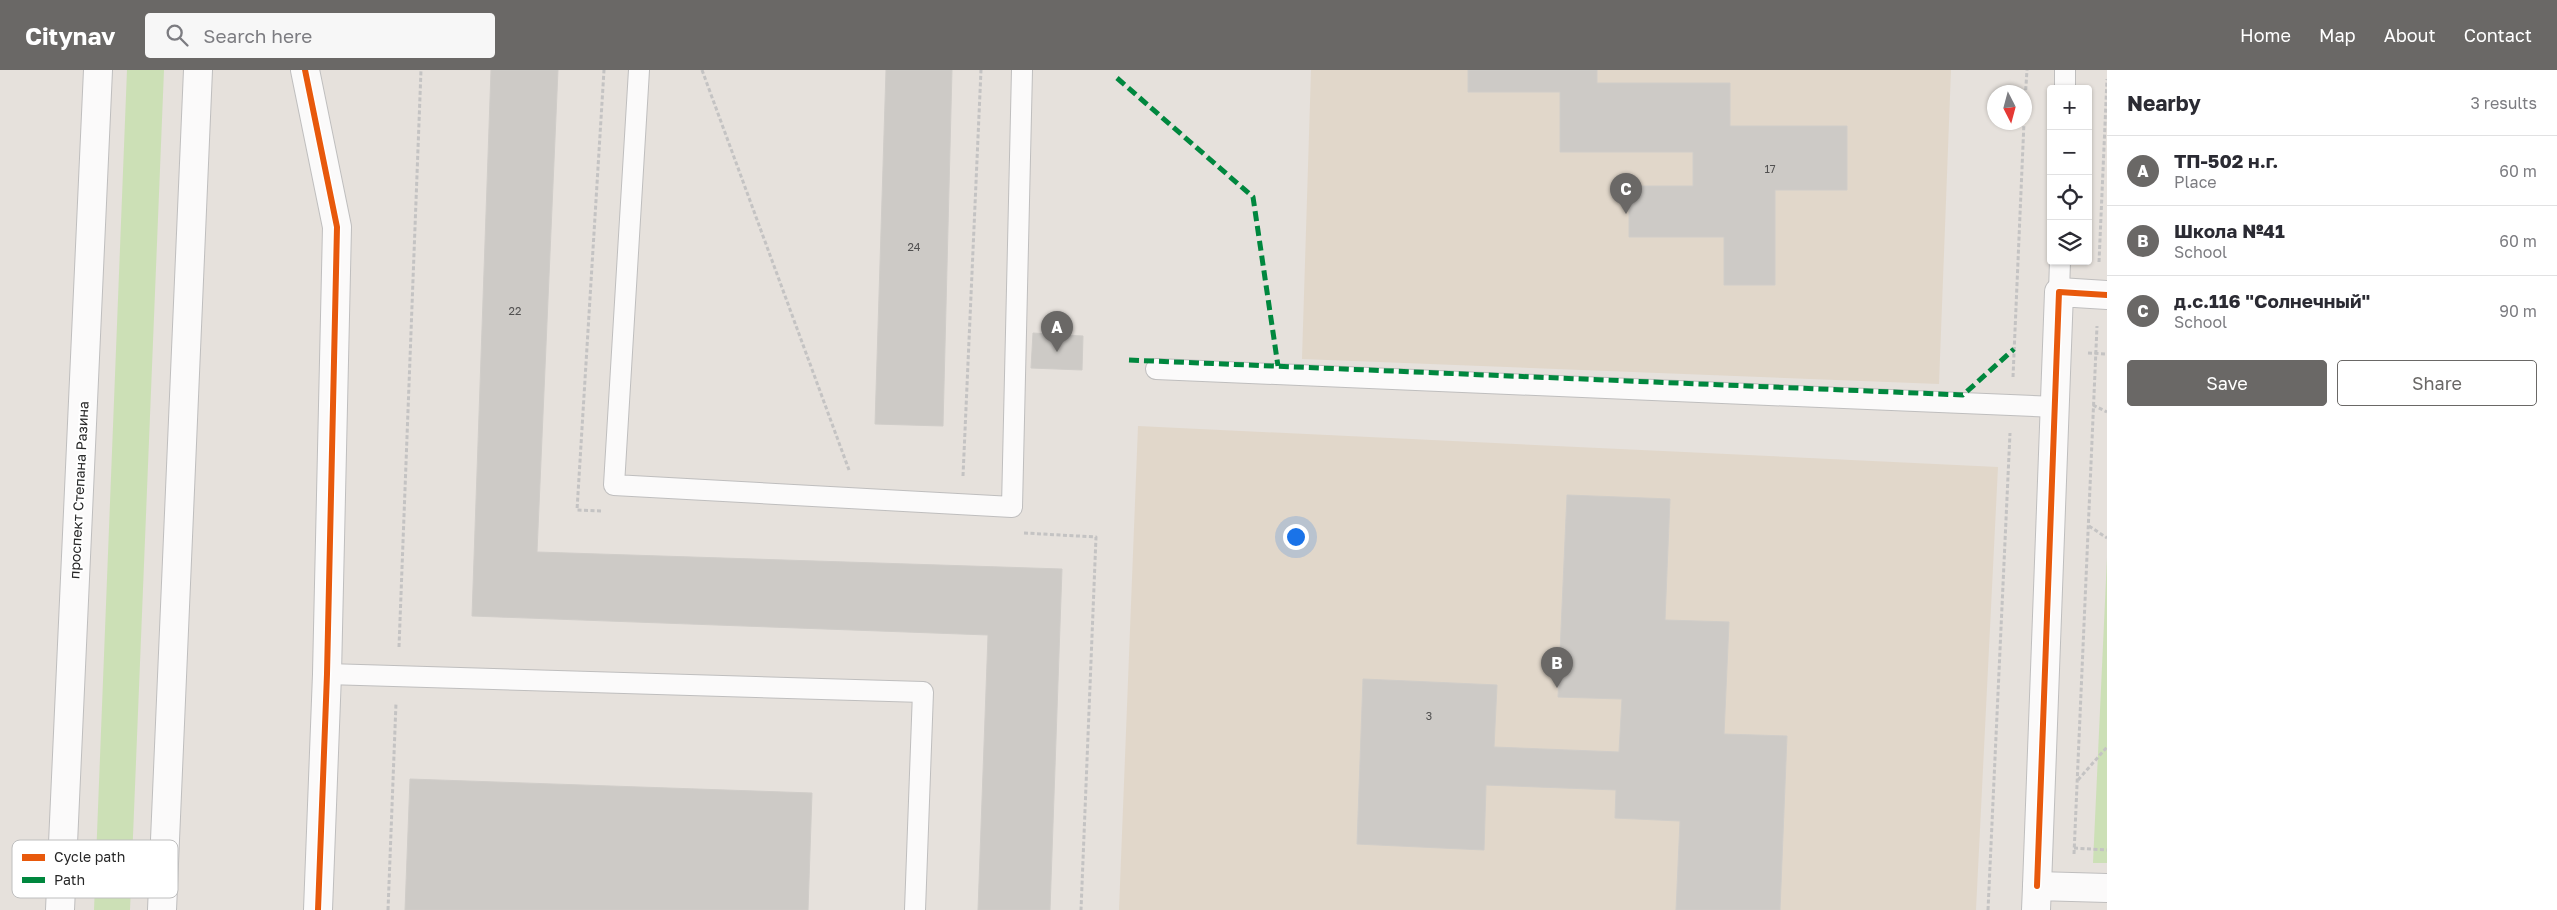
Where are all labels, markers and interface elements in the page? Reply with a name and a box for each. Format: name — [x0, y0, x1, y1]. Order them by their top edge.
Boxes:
search box — [145, 13, 495, 58]
text: Citynav — [25, 21, 115, 50]
icon: search — [163, 21, 191, 49]
text: Search here — [203, 24, 312, 47]
text: Home — [2240, 24, 2291, 46]
text: Map — [2319, 24, 2356, 46]
text: About — [2384, 24, 2436, 46]
text: Contact — [2464, 24, 2532, 46]
north arrow — [1987, 85, 2032, 130]
map controls — [2047, 85, 2092, 265]
button: + — [2047, 85, 2092, 130]
text: Nearby — [2127, 90, 2201, 116]
text: 3 results — [2470, 93, 2537, 113]
button: − — [2047, 130, 2092, 175]
text: ТП-502 н.г. — [2174, 149, 2278, 172]
text: A — [2137, 161, 2149, 181]
text: 60 m — [2499, 161, 2537, 181]
house number: 17 — [1764, 162, 1776, 175]
text: Place — [2174, 172, 2217, 192]
pin: C — [1610, 173, 1642, 214]
button: locate — [2047, 175, 2092, 220]
text: Школа №41 — [2174, 219, 2285, 242]
button: layers — [2047, 220, 2092, 265]
text: B — [2137, 231, 2149, 251]
text: 60 m — [2499, 231, 2537, 251]
house number: 24 — [907, 240, 921, 253]
text: School — [2174, 242, 2227, 262]
text: д.с.116 "Солнечный" — [2174, 289, 2370, 312]
text: C — [2137, 301, 2149, 321]
text: 90 m — [2499, 301, 2537, 321]
house number: 22 — [509, 304, 521, 317]
pin: A — [1041, 311, 1073, 352]
text: School — [2174, 312, 2227, 332]
button: Save — [2127, 360, 2327, 406]
button: Share — [2337, 360, 2537, 406]
street label: проспект Степана Разина — [65, 401, 92, 579]
your location — [1283, 524, 1309, 550]
pin: B — [1541, 647, 1573, 688]
house number: 3 — [1426, 709, 1432, 722]
legend — [12, 840, 178, 898]
text: Cycle path — [54, 848, 125, 865]
text: Path — [54, 871, 85, 888]

